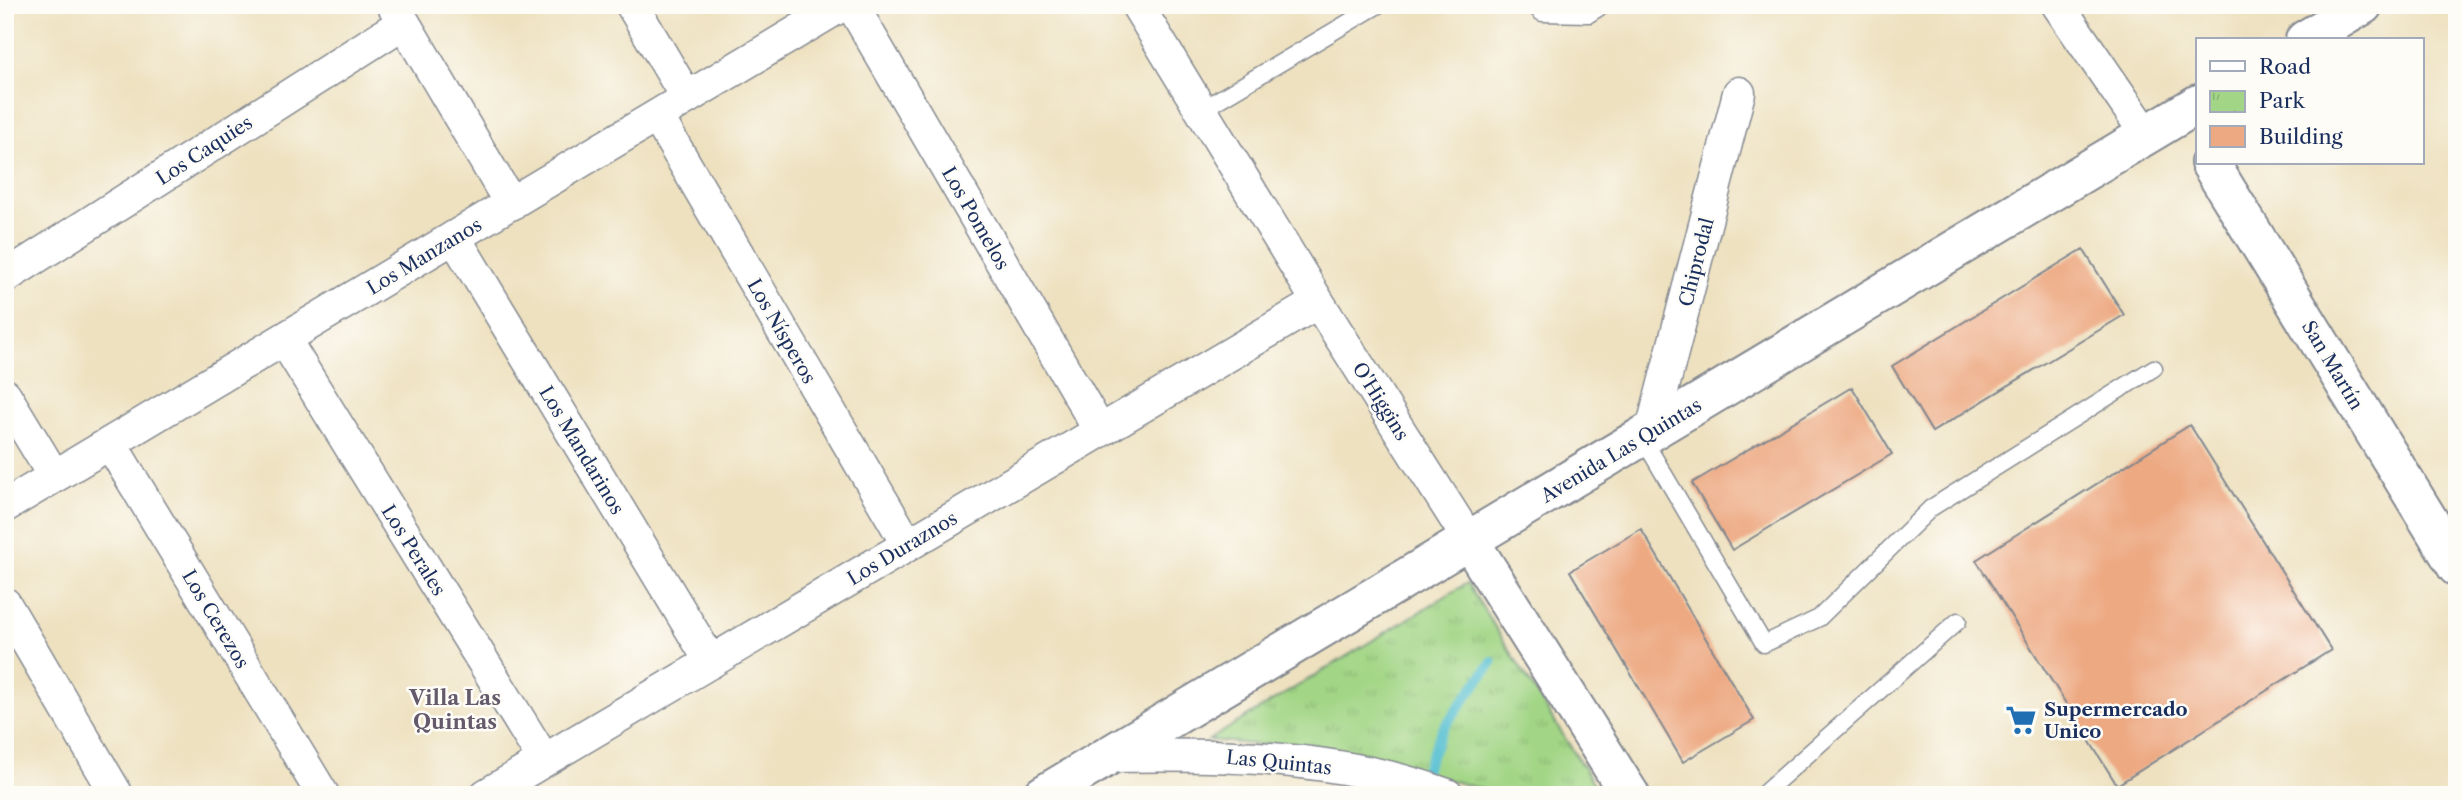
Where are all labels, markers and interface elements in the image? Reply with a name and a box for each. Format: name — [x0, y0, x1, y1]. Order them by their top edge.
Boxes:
legend — [2196, 38, 2424, 164]
text: Road — [2259, 54, 2311, 79]
text: Park — [2259, 88, 2305, 113]
street label: Los Caquies — [152, 111, 257, 190]
text: Building — [2259, 124, 2344, 149]
street label: Los Pomelos — [937, 163, 1014, 274]
street label: Los Manzanos — [363, 213, 486, 300]
street label: Chiprodal — [1674, 215, 1719, 309]
street label: Los Nísperos — [742, 275, 821, 388]
street label: San Martín — [2297, 317, 2368, 414]
street label: O'Higgins — [1348, 358, 1414, 445]
street label: Los Mandarinos — [534, 382, 629, 519]
street label: Avenida Las Quintas — [1536, 393, 1706, 508]
street label: Los Perales — [377, 501, 451, 600]
street label: Los Duraznos — [843, 507, 961, 590]
street label: Los Cerezos — [177, 566, 254, 673]
district label: Villa Las Quintas — [408, 685, 501, 734]
place label: Supermercado Unico — [2044, 698, 2188, 743]
supermarket icon: Supermercado Unico — [2004, 703, 2038, 737]
street label: Las Quintas — [1225, 746, 1333, 779]

